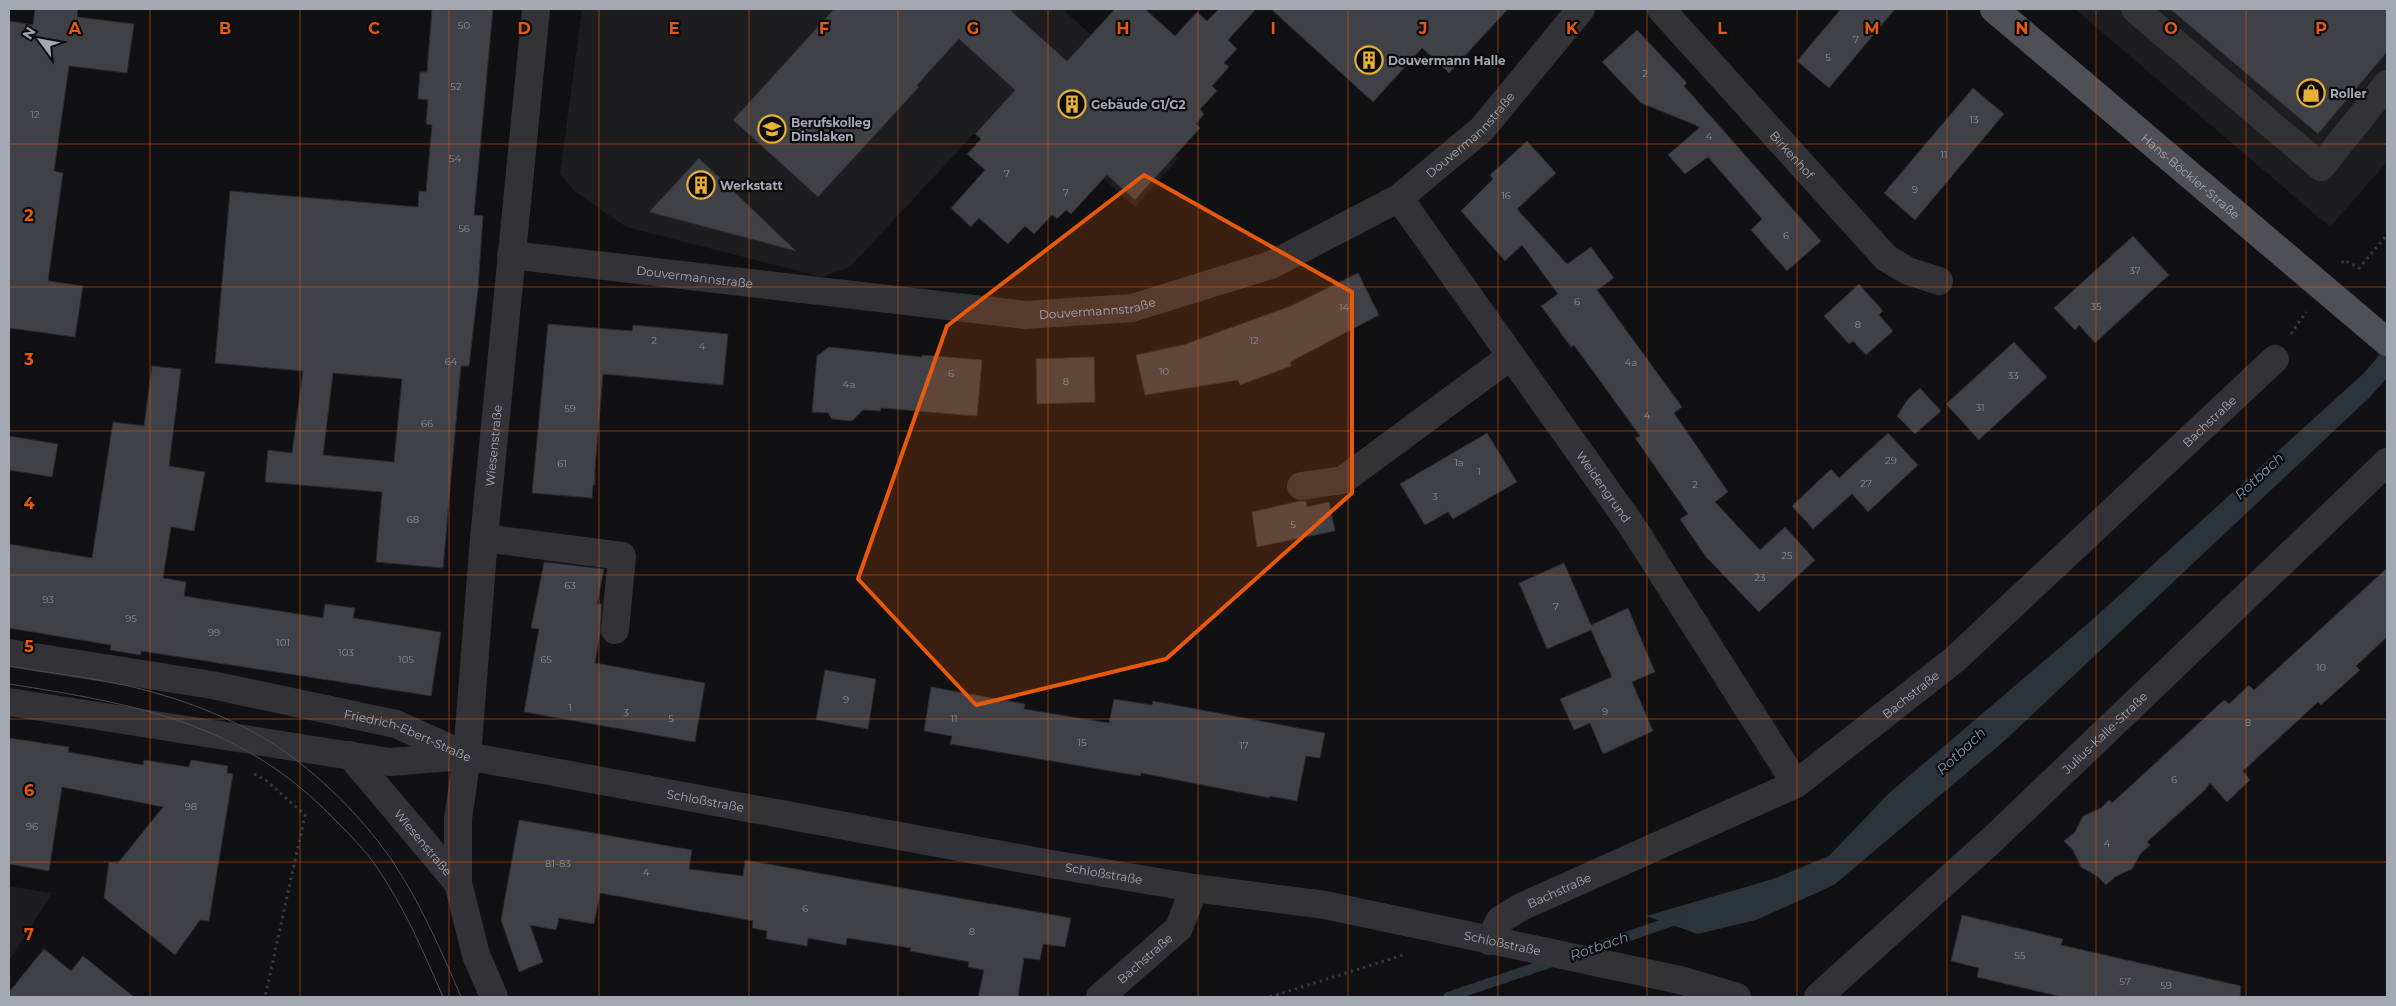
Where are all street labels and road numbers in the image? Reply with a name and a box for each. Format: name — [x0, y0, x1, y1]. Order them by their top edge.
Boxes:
street label: Douvermannstraße — [1422, 89, 1517, 180]
street label: Birkenhof — [1767, 127, 1818, 182]
street label: Hans-Böckler-Straße — [2139, 130, 2243, 222]
street label: Douvermannstraße — [636, 262, 754, 291]
street label: Douvermannstraße — [1038, 294, 1157, 322]
street label: Bachstraße — [2179, 392, 2239, 450]
street label: Wiesenstraße — [482, 404, 505, 487]
street label: Weidengrund — [1574, 448, 1634, 525]
street label: Bachstraße — [1879, 667, 1942, 721]
street label: Julius-Kalle-Straße — [2058, 688, 2150, 777]
street label: Friedrich-Ebert-Straße — [343, 706, 472, 764]
street label: Schloßstraße — [666, 786, 745, 815]
street label: Wiesenstraße — [391, 806, 456, 878]
street label: Schloßstraße — [1064, 859, 1144, 887]
street label: Bachstraße — [1525, 869, 1593, 911]
street label: Schloßstraße — [1463, 927, 1543, 958]
street label: Bachstraße — [1114, 930, 1175, 986]

